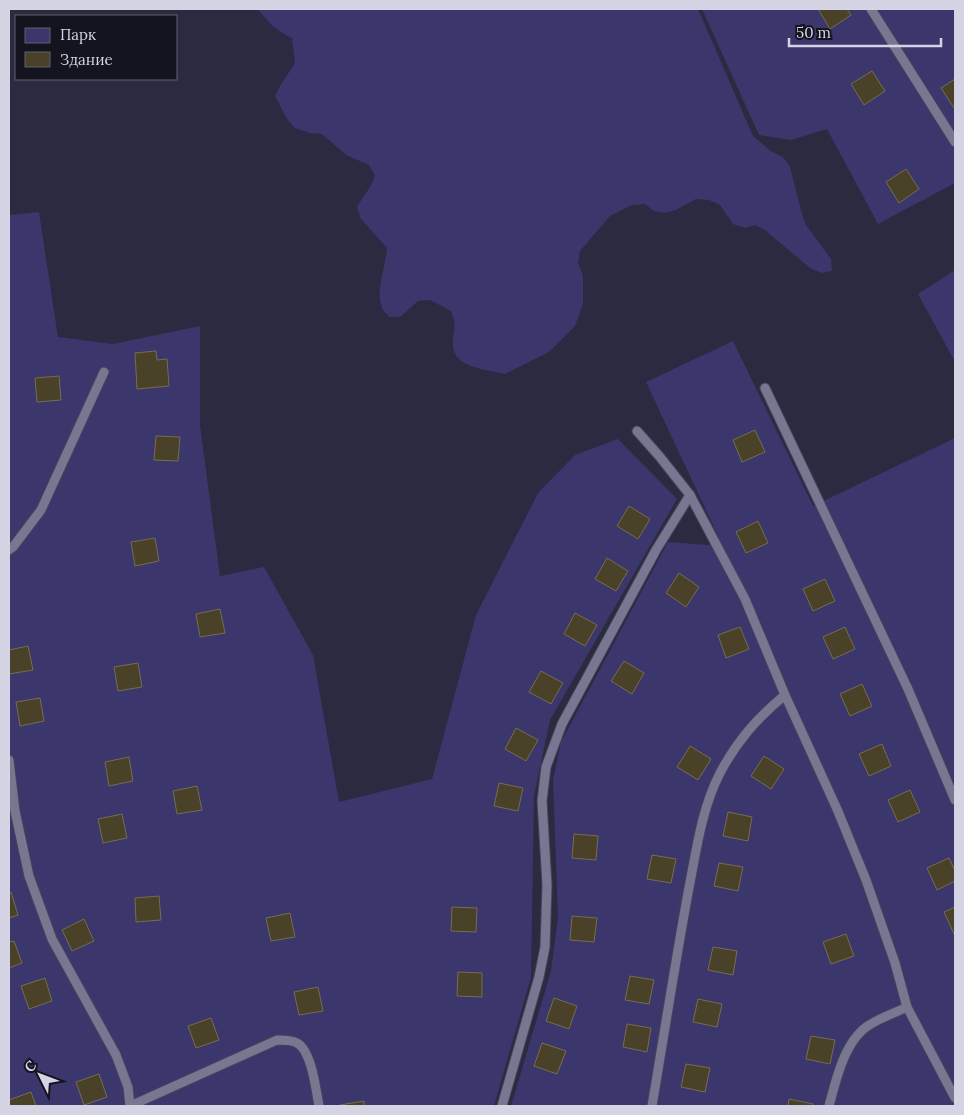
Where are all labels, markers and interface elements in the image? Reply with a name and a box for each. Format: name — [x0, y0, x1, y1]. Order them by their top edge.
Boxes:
legend — [15, 15, 178, 80]
scale bar — [789, 15, 942, 47]
text: 50 m — [796, 23, 831, 42]
text: Парк — [60, 25, 96, 44]
text: Здание — [60, 50, 113, 69]
north arrow — [15, 1050, 65, 1100]
text: С — [20, 1056, 40, 1076]

